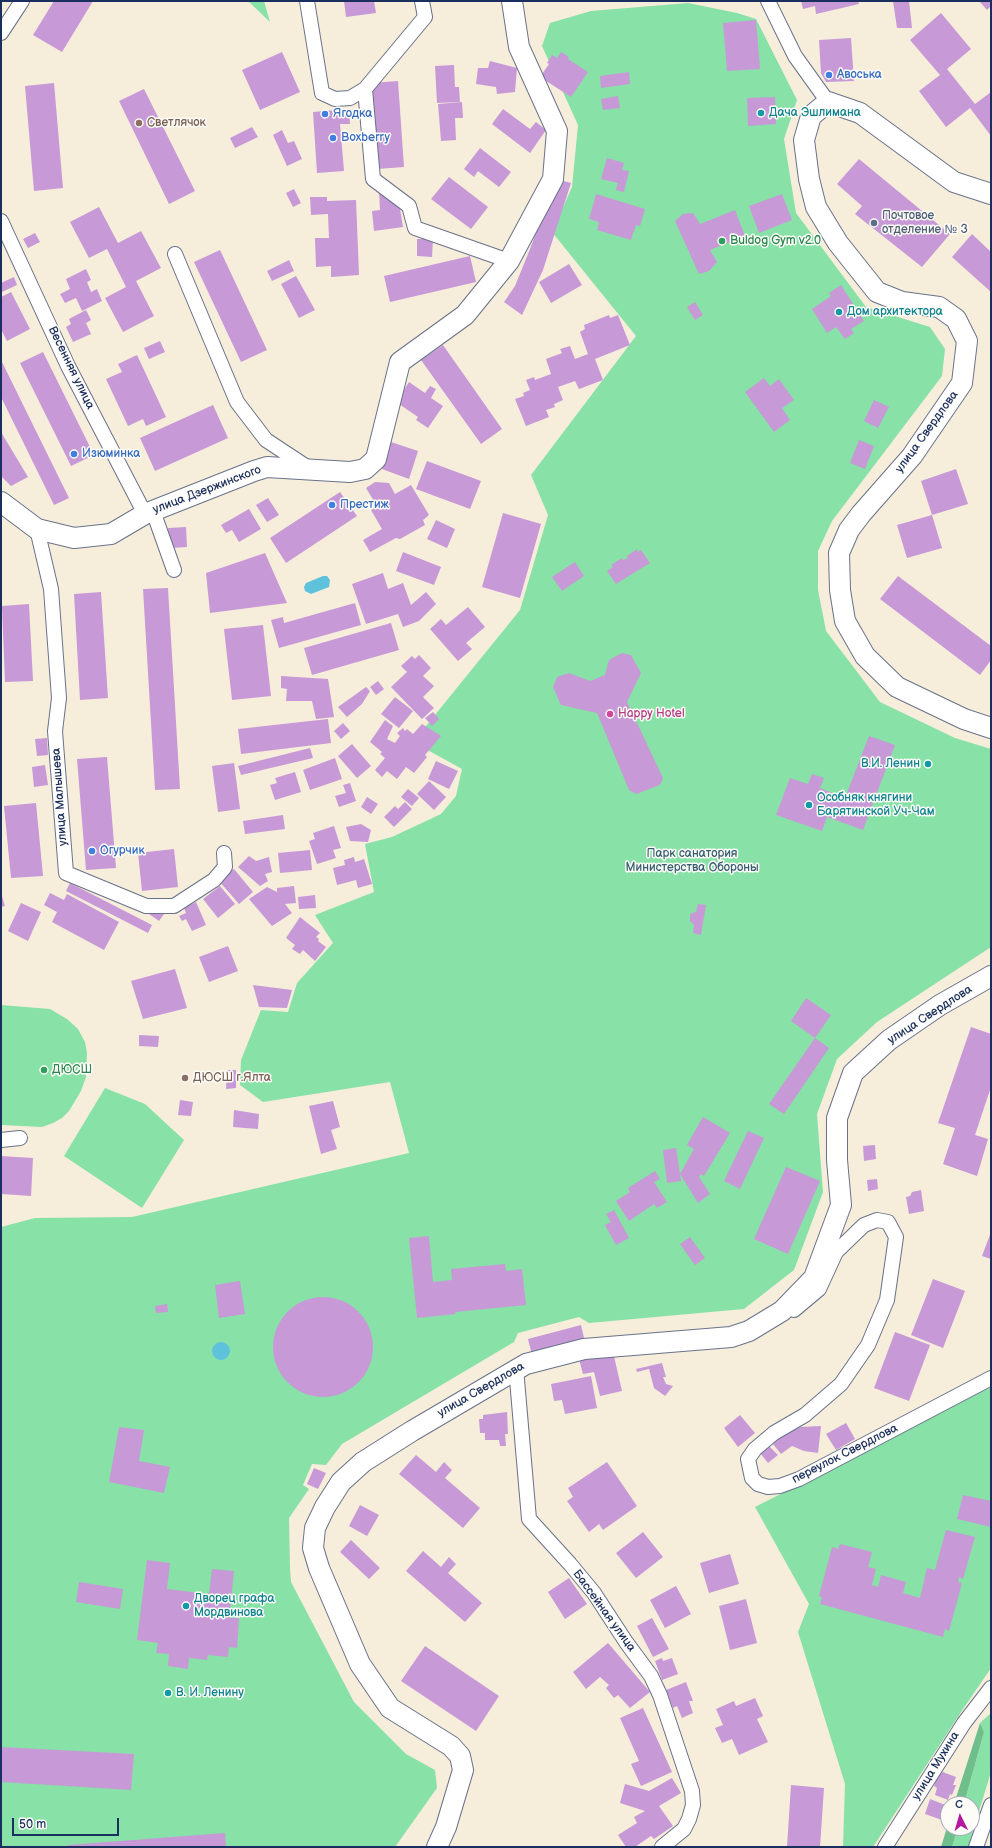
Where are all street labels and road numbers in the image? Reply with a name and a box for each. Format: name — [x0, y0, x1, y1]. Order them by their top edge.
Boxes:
street label: Весенняя улица — [45, 324, 97, 412]
street label: улица Свердлова — [892, 388, 962, 476]
street label: улица Дзержинского — [151, 463, 263, 517]
street label: улица Малышева — [49, 747, 71, 847]
street label: улица Свердлова — [885, 982, 975, 1048]
street label: улица Свердлова — [435, 1359, 527, 1421]
street label: переулок Свердлова — [790, 1421, 900, 1487]
street label: Бассейная улица — [569, 1567, 639, 1655]
street label: улица Мухина — [909, 1729, 963, 1803]

